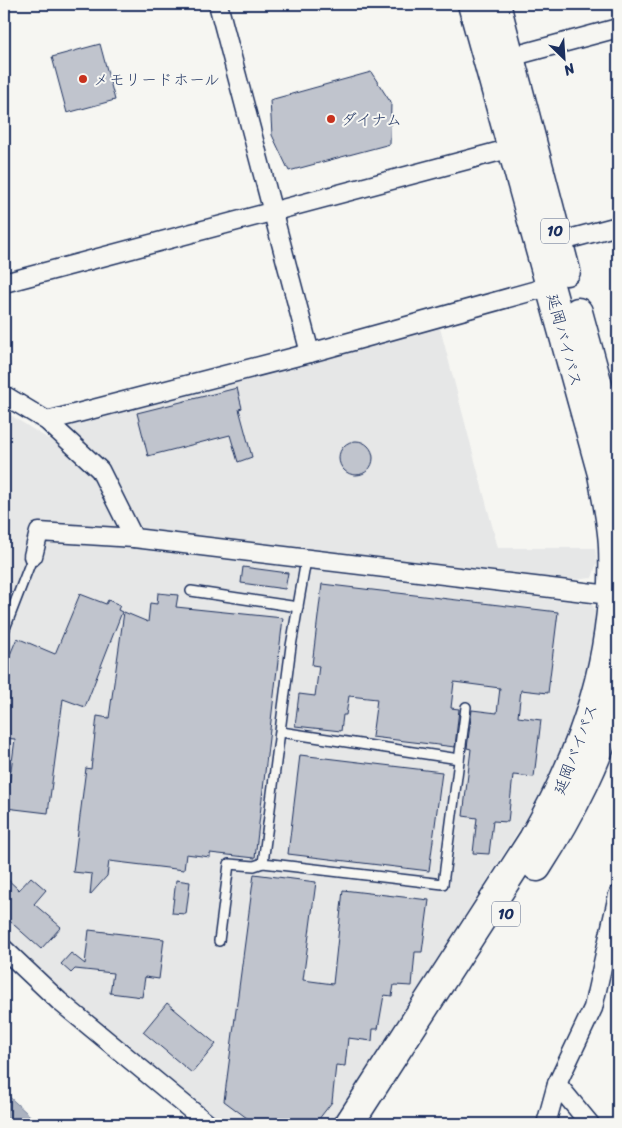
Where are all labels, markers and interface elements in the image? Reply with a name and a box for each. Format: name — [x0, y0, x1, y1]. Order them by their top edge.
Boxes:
north arrow — [540, 32, 590, 82]
text: N — [559, 56, 580, 83]
place label: メモリードホール — [93, 65, 220, 94]
marker: メモリードホール — [77, 73, 89, 85]
place label: ダイナム — [341, 105, 402, 134]
marker: ダイナム — [325, 113, 337, 125]
road number: 10 — [541, 218, 569, 244]
street label: 延岡バイパス — [538, 290, 591, 390]
street label: 延岡バイパス — [545, 699, 606, 799]
road number: 10 — [492, 902, 520, 926]

